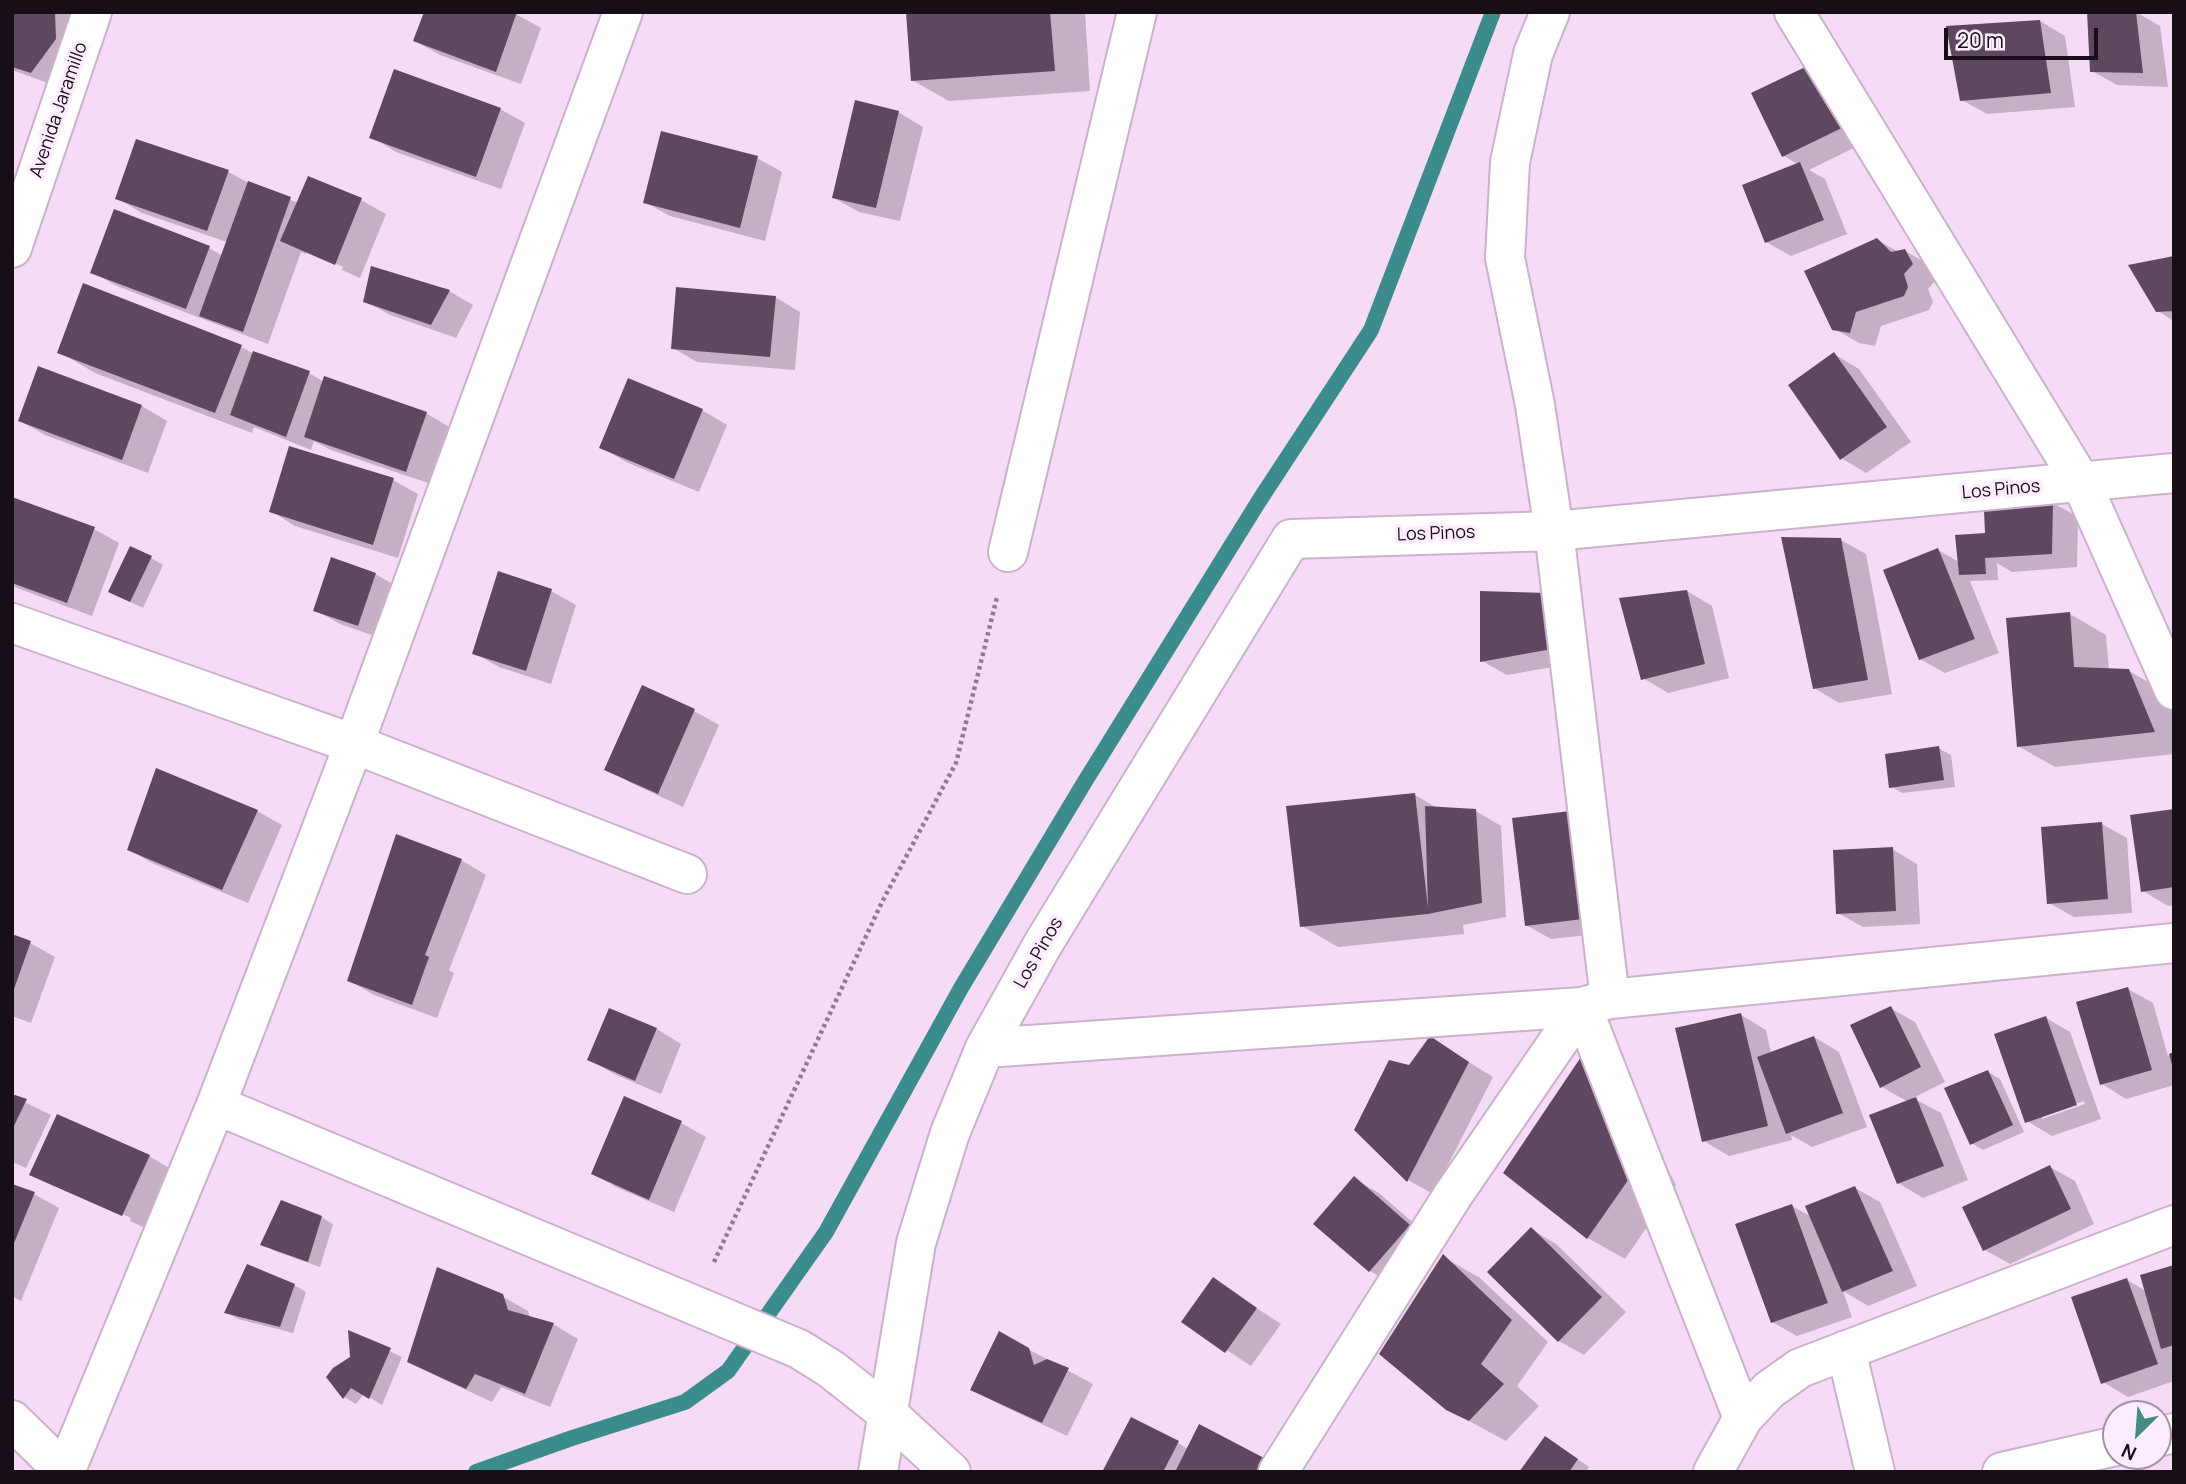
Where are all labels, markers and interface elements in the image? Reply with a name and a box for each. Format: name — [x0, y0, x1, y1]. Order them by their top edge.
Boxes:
scale bar — [1948, 14, 2102, 58]
text: 20 m — [1957, 26, 2004, 54]
street label: Avenida Jaramillo — [26, 39, 92, 181]
street label: Los Pinos — [1961, 476, 2041, 504]
street label: Los Pinos — [1396, 522, 1476, 546]
street label: Los Pinos — [1010, 914, 1068, 992]
north arrow — [2102, 1400, 2172, 1470]
text: N — [2117, 1438, 2141, 1467]

